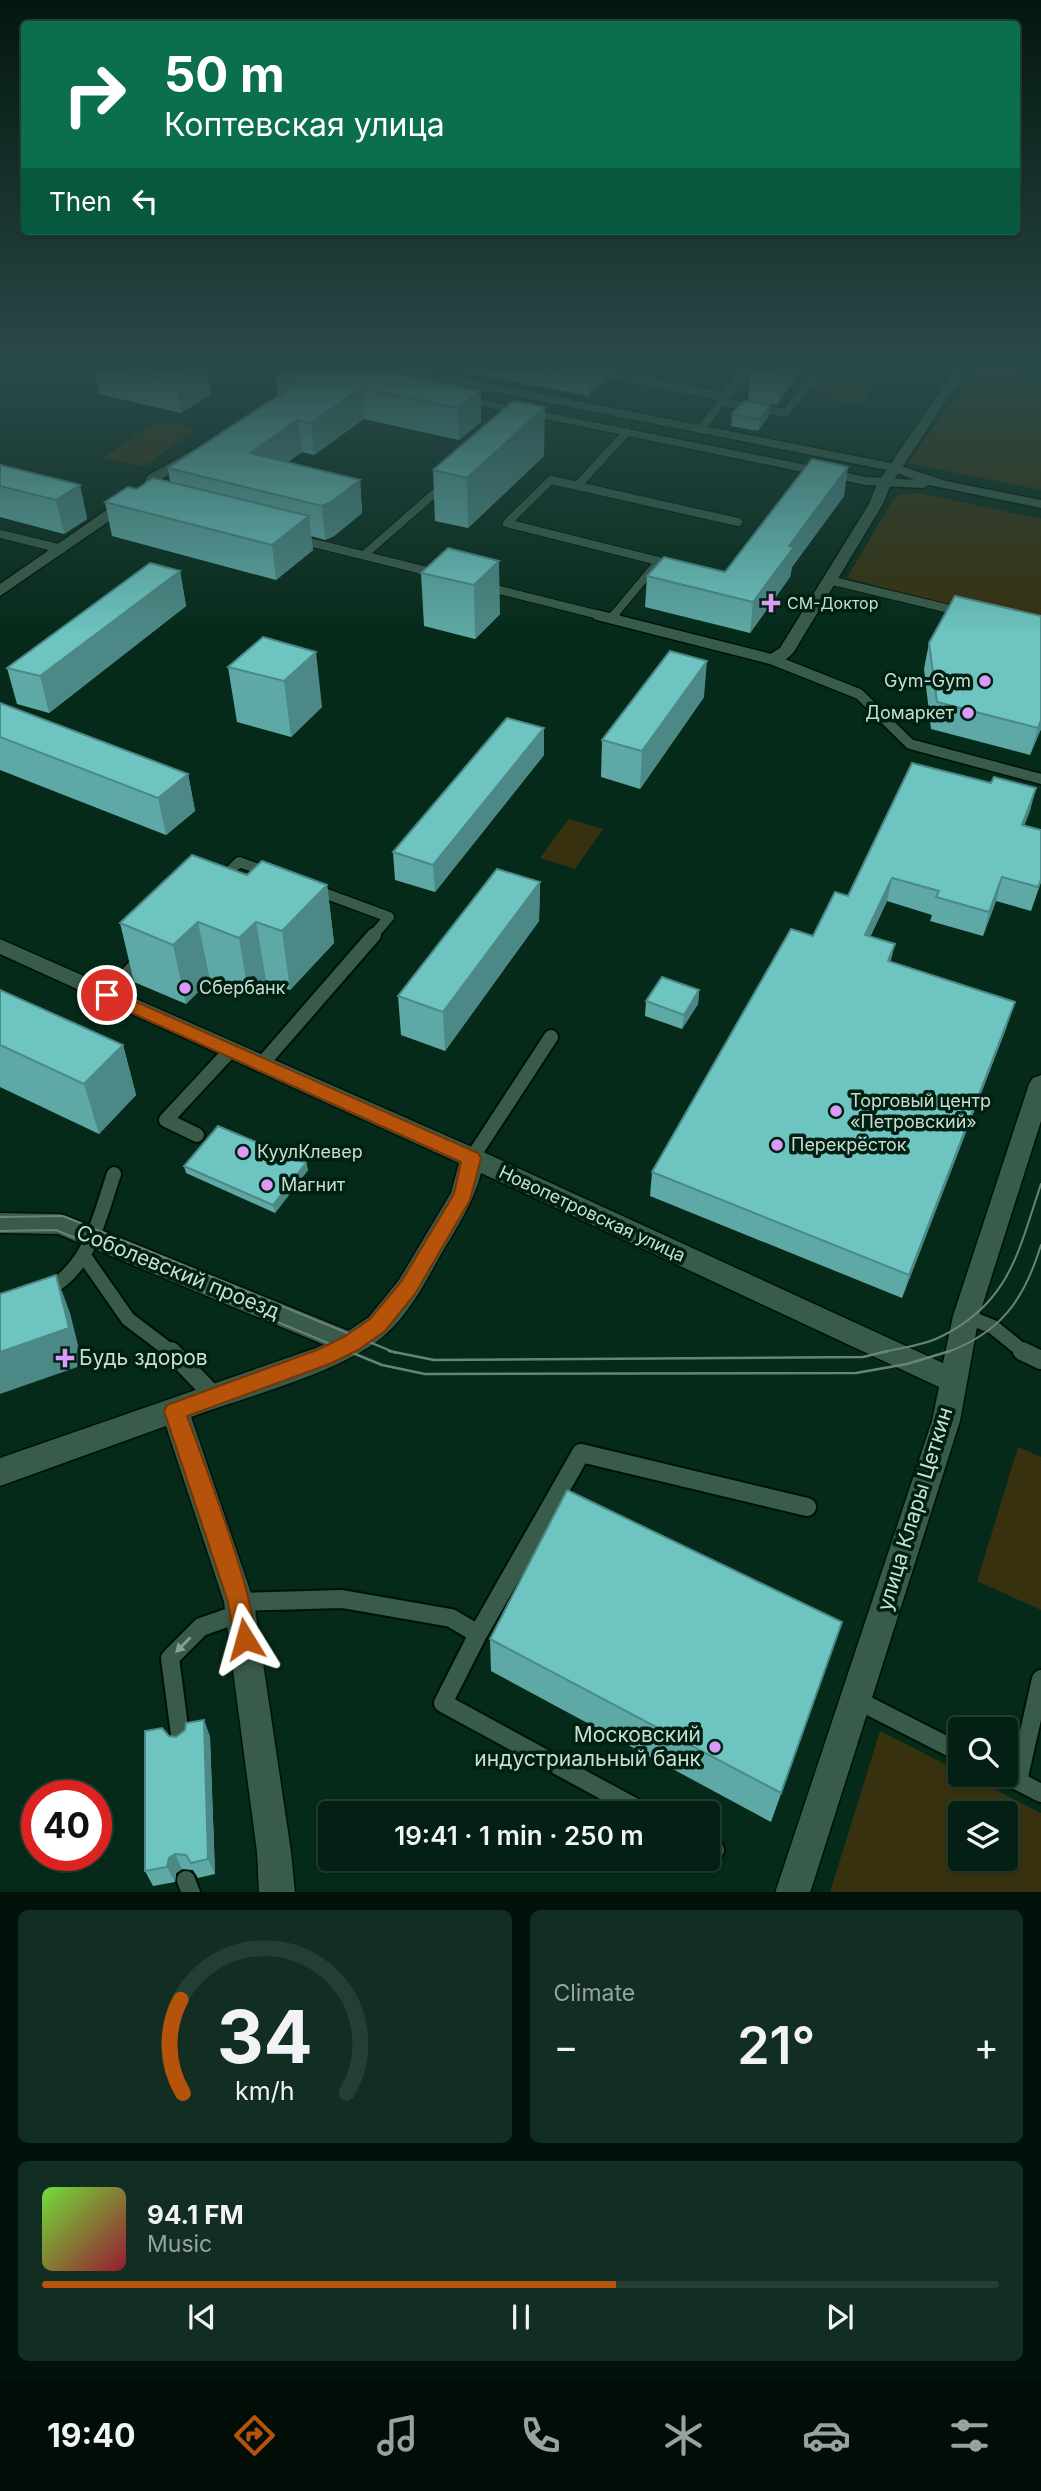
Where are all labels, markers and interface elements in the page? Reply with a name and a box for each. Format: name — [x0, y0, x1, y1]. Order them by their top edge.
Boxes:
text: 50 m — [164, 45, 285, 104]
icon: right — [49, 49, 140, 140]
text: Коптевская улица — [164, 105, 445, 144]
icon: left — [126, 182, 164, 220]
text: Then — [49, 186, 112, 217]
marker: СМ-Доктор — [761, 593, 781, 613]
place label: СМ-Доктор — [787, 593, 878, 613]
place label: Gym-Gym — [884, 670, 971, 691]
marker: Gym-Gym — [977, 673, 993, 689]
place label: Домаркет — [865, 702, 955, 723]
marker: Домаркет — [960, 705, 976, 721]
pin — [77, 965, 137, 1025]
icon: arrive — [88, 976, 126, 1014]
place label: Сбербанк — [199, 977, 286, 998]
marker: Сбербанк — [177, 980, 193, 996]
place label: Торговый центр «Петровский» — [850, 1090, 991, 1132]
marker: Торговый центр «Петровский» — [828, 1103, 844, 1119]
place label: Перекрёсток — [791, 1134, 907, 1155]
marker: Перекрёсток — [769, 1137, 785, 1153]
place label: КуулКлевер — [257, 1141, 363, 1162]
marker: КуулКлевер — [235, 1144, 251, 1160]
street label: Новопетровская улица — [496, 1161, 689, 1266]
place label: Магнит — [281, 1174, 346, 1195]
marker: Магнит — [259, 1177, 275, 1193]
street label: Соболевский проезд — [73, 1219, 283, 1324]
place label: Будь здоров — [79, 1345, 208, 1370]
marker: Будь здоров — [57, 1350, 73, 1366]
street label: улица Клары Цеткин — [872, 1404, 957, 1614]
position arrow — [208, 1602, 282, 1676]
one-way arrow — [174, 1636, 191, 1653]
map controls — [948, 1717, 1018, 1871]
button: search — [948, 1717, 1018, 1787]
place label: Московский индустриальный банк — [474, 1722, 702, 1771]
marker: Московский индустриальный банк — [707, 1739, 723, 1755]
speed limit sign: 40 — [21, 1780, 112, 1871]
button: layers — [948, 1801, 1018, 1871]
text: 19:41 · 1 min · 250 m — [394, 1820, 644, 1851]
text: Climate — [554, 1979, 635, 2007]
text: 34 — [217, 1992, 313, 2081]
text: 21° — [737, 2014, 815, 2077]
text: − — [554, 2023, 579, 2069]
text: + — [974, 2023, 999, 2069]
text: km/h — [235, 2075, 294, 2105]
text: 94.1 FM — [147, 2199, 244, 2230]
text: Music — [147, 2230, 212, 2258]
icon: previous — [183, 2298, 221, 2336]
icon: pause — [502, 2298, 540, 2336]
icon: next — [821, 2298, 859, 2336]
icon: directions — [230, 2411, 279, 2460]
icon: music — [373, 2411, 422, 2460]
icon: phone — [516, 2411, 565, 2460]
icon: climate — [659, 2411, 708, 2460]
icon: car — [802, 2411, 851, 2460]
icon: filters — [945, 2411, 994, 2460]
text: 19:40 — [47, 2416, 136, 2455]

